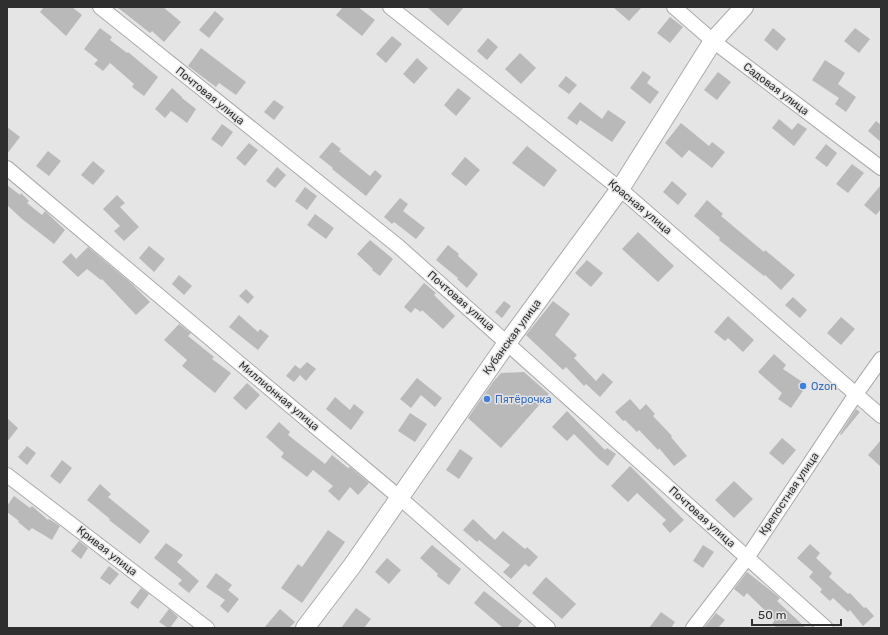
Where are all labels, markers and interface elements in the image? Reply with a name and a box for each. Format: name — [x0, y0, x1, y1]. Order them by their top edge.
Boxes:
street label: Садовая улица — [741, 60, 811, 118]
street label: Почтовая улица — [173, 64, 247, 128]
street label: Красная улица — [606, 177, 674, 237]
street label: Почтовая улица — [425, 268, 497, 334]
street label: Кубанская улица — [480, 297, 544, 377]
street label: Миллионная улица — [236, 359, 322, 433]
place label: Ozon — [811, 380, 837, 393]
marker: Ozon — [798, 381, 808, 391]
place label: Пятёрочка — [495, 393, 552, 406]
marker: Пятёрочка — [482, 394, 492, 404]
street label: Крепостная улица — [756, 450, 822, 538]
street label: Почтовая улица — [666, 484, 738, 550]
street label: Кривая улица — [74, 523, 140, 579]
scale bar — [752, 601, 841, 627]
text: 50 m — [758, 608, 786, 622]

